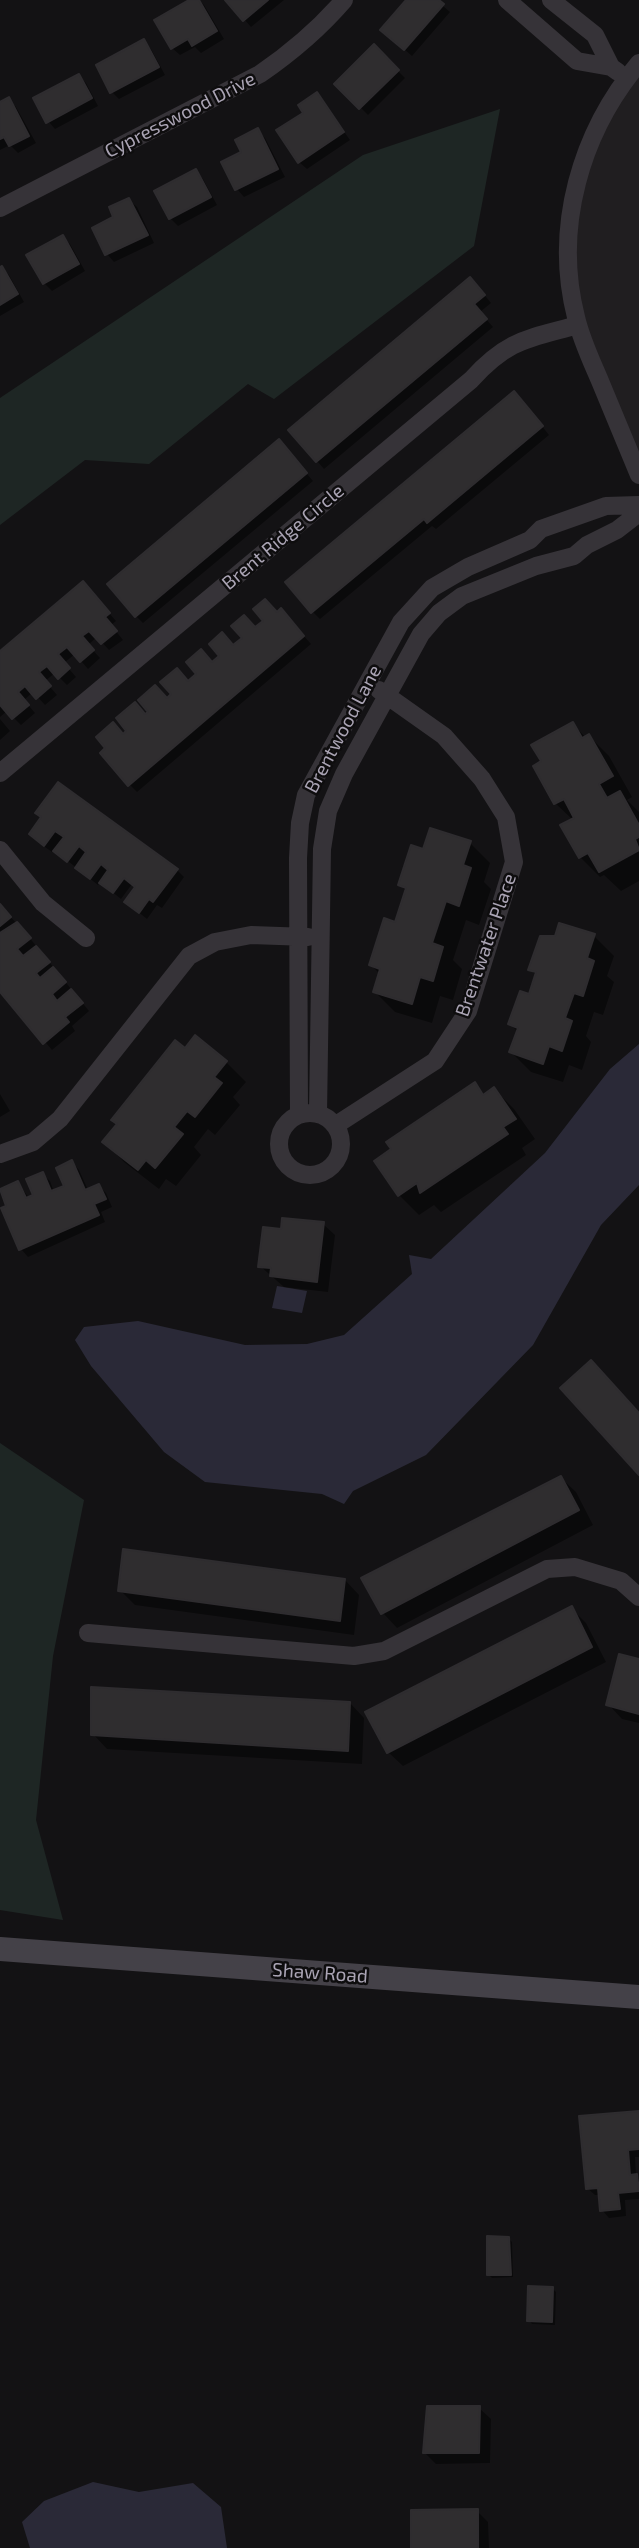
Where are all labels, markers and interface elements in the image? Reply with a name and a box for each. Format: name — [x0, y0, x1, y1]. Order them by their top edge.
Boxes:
street label: Cypresswood Drive — [101, 67, 259, 163]
street label: Brent Ridge Circle — [217, 479, 349, 595]
street label: Brentwood Lane — [300, 661, 386, 797]
street label: Brentwater Place — [451, 871, 521, 1019]
street label: Shaw Road — [271, 1958, 369, 1988]

